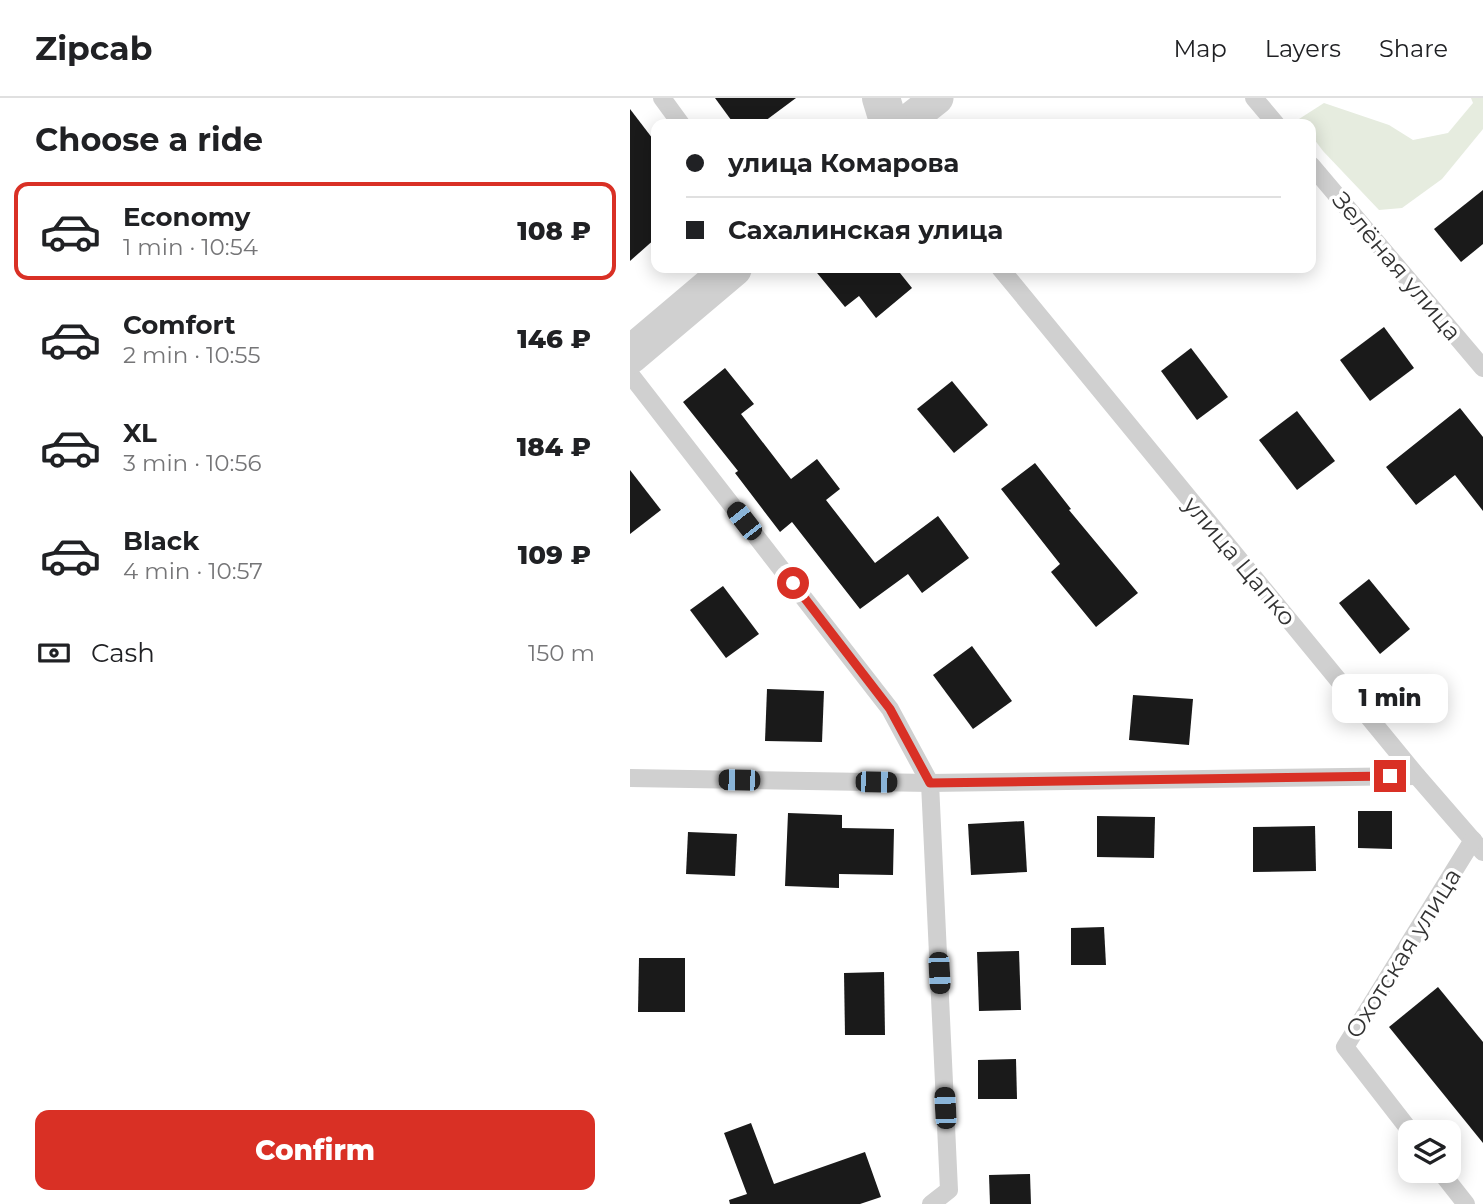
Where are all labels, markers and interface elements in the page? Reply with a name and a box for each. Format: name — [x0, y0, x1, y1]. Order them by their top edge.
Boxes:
text: Zipcab — [35, 28, 152, 68]
text: Map — [1173, 34, 1227, 63]
text: Layers — [1265, 34, 1341, 63]
text: Share — [1379, 34, 1448, 63]
text: Choose a ride — [35, 120, 263, 159]
text: улица Комарова — [728, 147, 959, 179]
street label: Зелёная улица — [1326, 186, 1468, 346]
icon: car — [39, 200, 102, 263]
text: Economy — [123, 201, 250, 233]
text: Сахалинская улица — [728, 214, 1003, 246]
text: 108 ₽ — [517, 215, 591, 247]
text: 1 min · 10:54 — [123, 233, 258, 261]
icon: car — [39, 308, 102, 371]
text: Comfort — [123, 309, 235, 341]
text: 146 ₽ — [517, 323, 591, 355]
text: 2 min · 10:55 — [123, 341, 260, 369]
icon: car — [39, 416, 102, 479]
text: XL — [123, 417, 157, 449]
text: 184 ₽ — [517, 431, 591, 463]
text: 3 min · 10:56 — [123, 449, 261, 477]
street label: улица Цапко — [1177, 490, 1303, 632]
car — [723, 498, 766, 544]
icon: car — [39, 524, 102, 587]
text: Black — [123, 525, 199, 557]
text: 109 ₽ — [518, 539, 591, 571]
text: 4 min · 10:57 — [123, 557, 263, 585]
route start — [777, 567, 809, 599]
icon: cash — [35, 634, 73, 672]
text: Cash — [91, 637, 155, 669]
text: 150 m — [528, 639, 595, 667]
callout: 1 min — [1332, 674, 1448, 724]
text: 1 min — [1358, 684, 1422, 712]
route end — [1374, 760, 1406, 792]
car — [718, 769, 761, 791]
car — [855, 771, 898, 793]
street label: Охотская улица — [1339, 863, 1467, 1043]
car — [928, 951, 951, 995]
car — [934, 1086, 957, 1130]
button: Confirm — [35, 1110, 595, 1190]
map controls — [1398, 1120, 1461, 1183]
button: layers — [1398, 1120, 1461, 1183]

